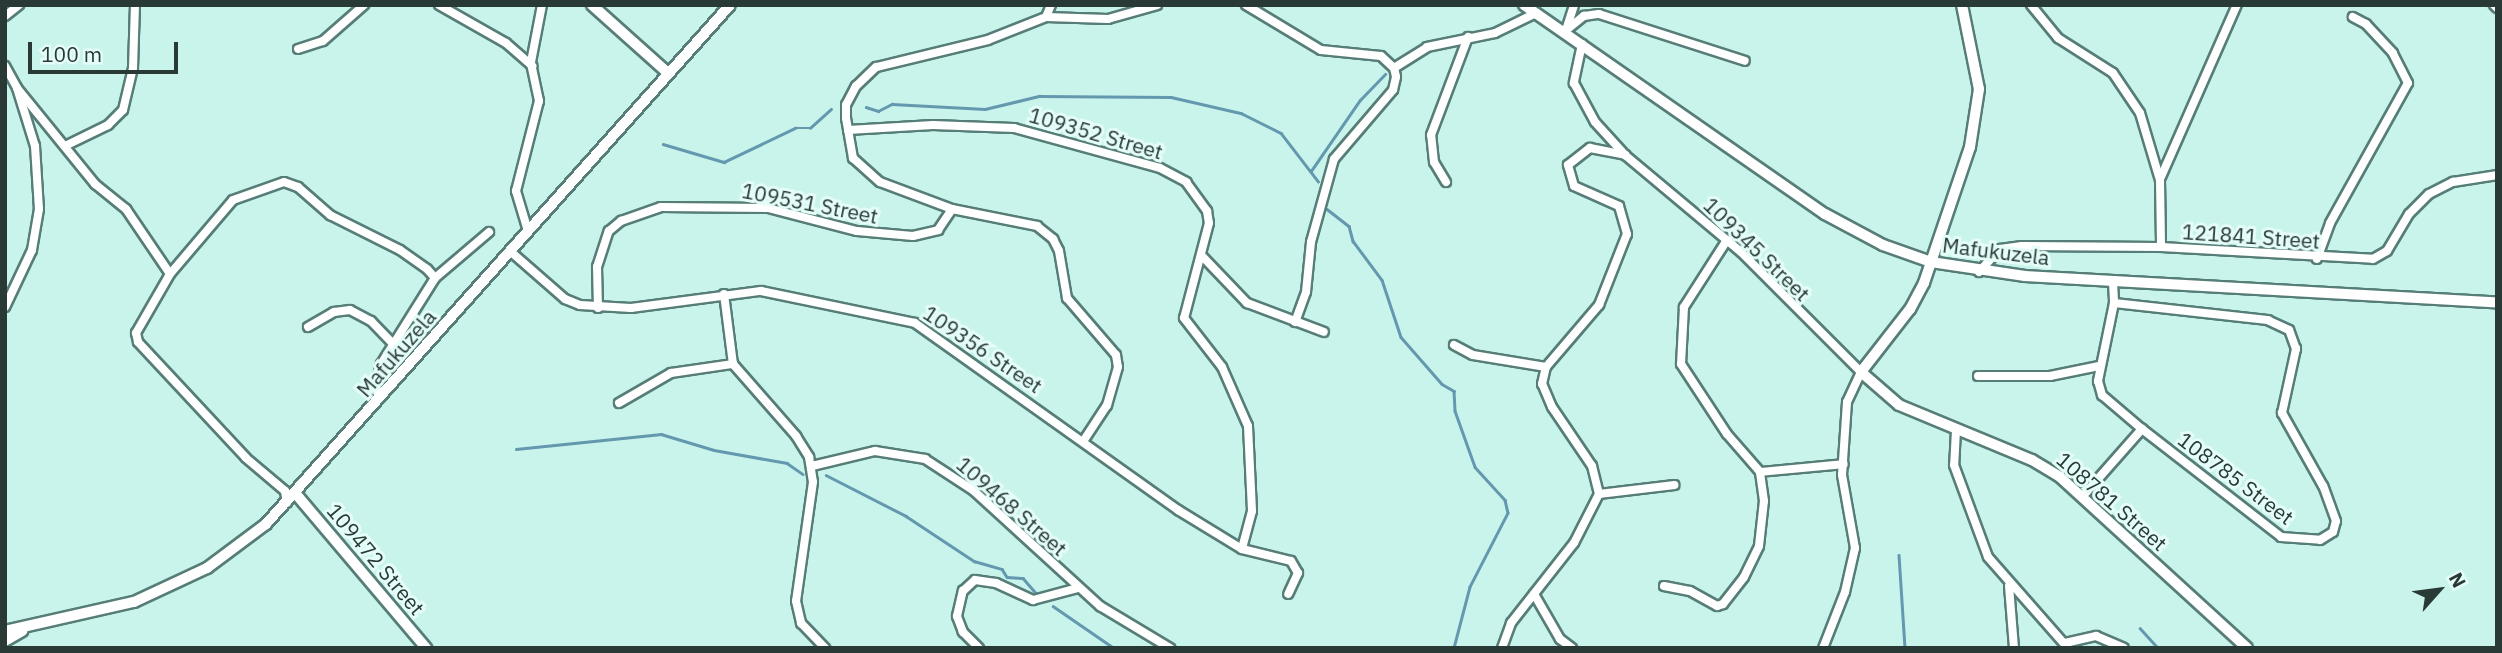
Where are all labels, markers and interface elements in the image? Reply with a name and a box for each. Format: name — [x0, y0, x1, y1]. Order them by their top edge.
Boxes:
scale bar — [32, 28, 182, 72]
text: 100 m — [41, 40, 102, 68]
street label: 109352 Street — [1026, 102, 1166, 164]
street label: 109531 Street — [740, 177, 880, 229]
street label: 109345 Street — [1699, 192, 1815, 306]
street label: 121841 Street — [2181, 219, 2321, 253]
street label: Mafukuzela — [1941, 232, 2051, 270]
street label: 109356 Street — [919, 300, 1047, 398]
street label: Mafukuzela — [351, 304, 441, 402]
street label: 108785 Street — [2173, 426, 2299, 530]
street label: 108781 Street — [2052, 446, 2172, 556]
street label: 109468 Street — [952, 451, 1072, 561]
street label: 109472 Street — [322, 498, 430, 620]
north arrow — [2404, 555, 2474, 625]
text: N — [2444, 568, 2471, 592]

